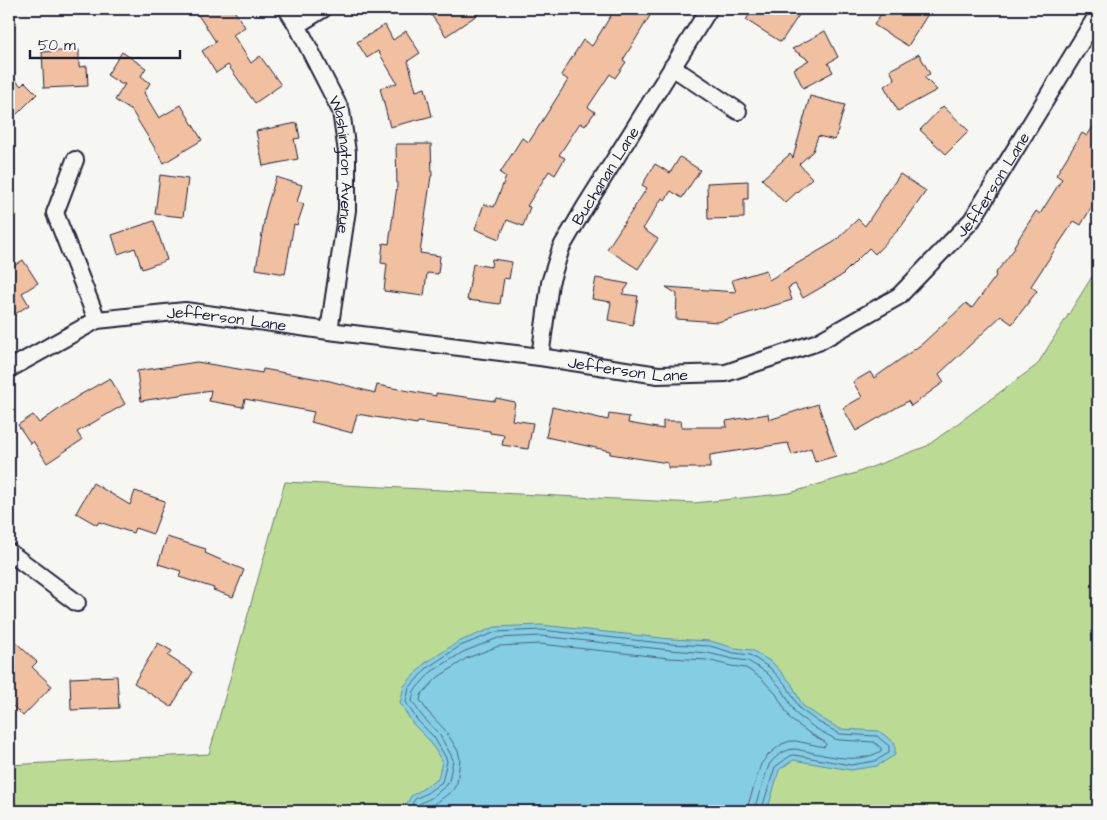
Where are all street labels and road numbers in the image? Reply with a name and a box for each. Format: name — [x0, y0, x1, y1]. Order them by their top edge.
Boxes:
street label: Washington Avenue — [323, 92, 357, 235]
street label: Buchanan Lane — [567, 122, 645, 229]
street label: Jefferson Lane — [951, 128, 1035, 242]
street label: Jefferson Lane — [165, 301, 288, 337]
street label: Jefferson Lane — [566, 351, 689, 388]

